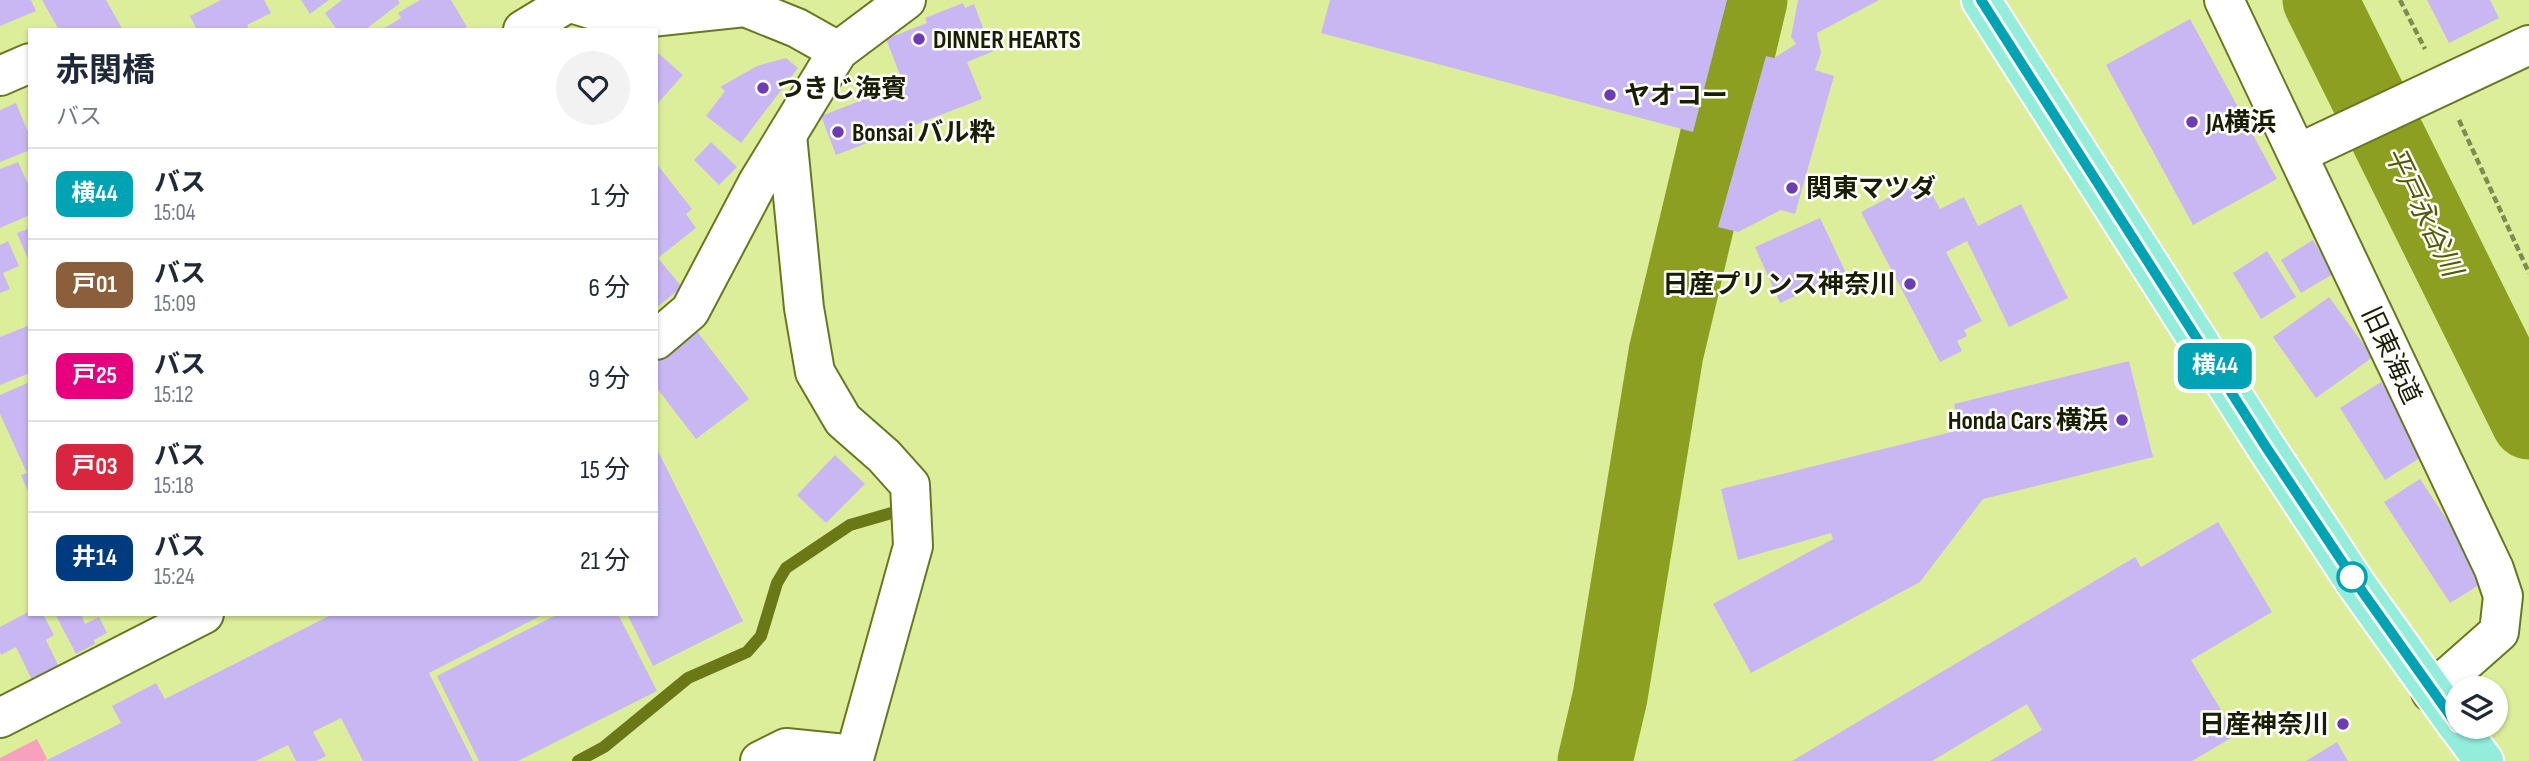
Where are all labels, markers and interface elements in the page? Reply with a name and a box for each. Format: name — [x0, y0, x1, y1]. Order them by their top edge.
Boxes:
place label: DINNER HEARTS — [933, 25, 1081, 56]
marker: DINNER HEARTS — [911, 31, 927, 47]
text: 赤関橋 — [56, 51, 155, 91]
button: heart — [556, 51, 630, 125]
place label: つきじ海賓 — [777, 74, 907, 105]
marker: つきじ海賓 — [755, 80, 771, 96]
place label: ヤオコー — [1624, 81, 1728, 112]
marker: ヤオコー — [1602, 87, 1618, 103]
text: バス — [56, 103, 102, 131]
place label: JA横浜 — [2205, 108, 2276, 139]
marker: JA横浜 — [2184, 114, 2200, 130]
place label: Bonsai バル粋 — [852, 118, 995, 149]
marker: Bonsai バル粋 — [830, 124, 846, 140]
water label: 平戸永谷川 — [2377, 142, 2469, 284]
text: バス — [154, 168, 206, 199]
place label: 関東マツダ — [1806, 174, 1936, 205]
text: 横44 — [71, 179, 118, 208]
marker: 関東マツダ — [1784, 180, 1800, 196]
text: 1 分 — [591, 182, 630, 213]
text: 15:04 — [154, 199, 195, 227]
text: バス — [154, 259, 206, 290]
text: 戸01 — [72, 270, 117, 299]
place label: 日産プリンス神奈川 — [1663, 270, 1896, 301]
text: 6 分 — [588, 273, 630, 304]
marker: 日産プリンス神奈川 — [1902, 276, 1918, 292]
text: 15:09 — [154, 290, 196, 318]
street label: 旧東海道 — [2355, 302, 2427, 409]
line badge: 横44 — [2175, 343, 2255, 389]
text: バス — [154, 350, 206, 381]
text: 横44 — [2192, 351, 2238, 380]
text: 戸25 — [72, 361, 117, 390]
text: 9 分 — [588, 364, 630, 395]
text: 15:12 — [154, 381, 193, 409]
place label: Honda Cars 横浜 — [1948, 406, 2108, 437]
marker: Honda Cars 横浜 — [2114, 412, 2130, 428]
text: バス — [154, 441, 206, 472]
text: 戸03 — [71, 452, 118, 481]
text: 15 分 — [580, 455, 630, 486]
text: 15:18 — [154, 472, 194, 500]
text: バス — [154, 532, 206, 563]
text: 井14 — [72, 543, 117, 572]
text: 21 分 — [580, 546, 630, 577]
unlabelled marker — [2337, 562, 2367, 592]
text: 15:24 — [154, 563, 195, 591]
map controls — [2445, 676, 2508, 739]
button: layers — [2445, 676, 2508, 739]
place label: 日産神奈川 — [2199, 710, 2329, 741]
marker: 日産神奈川 — [2335, 716, 2351, 732]

